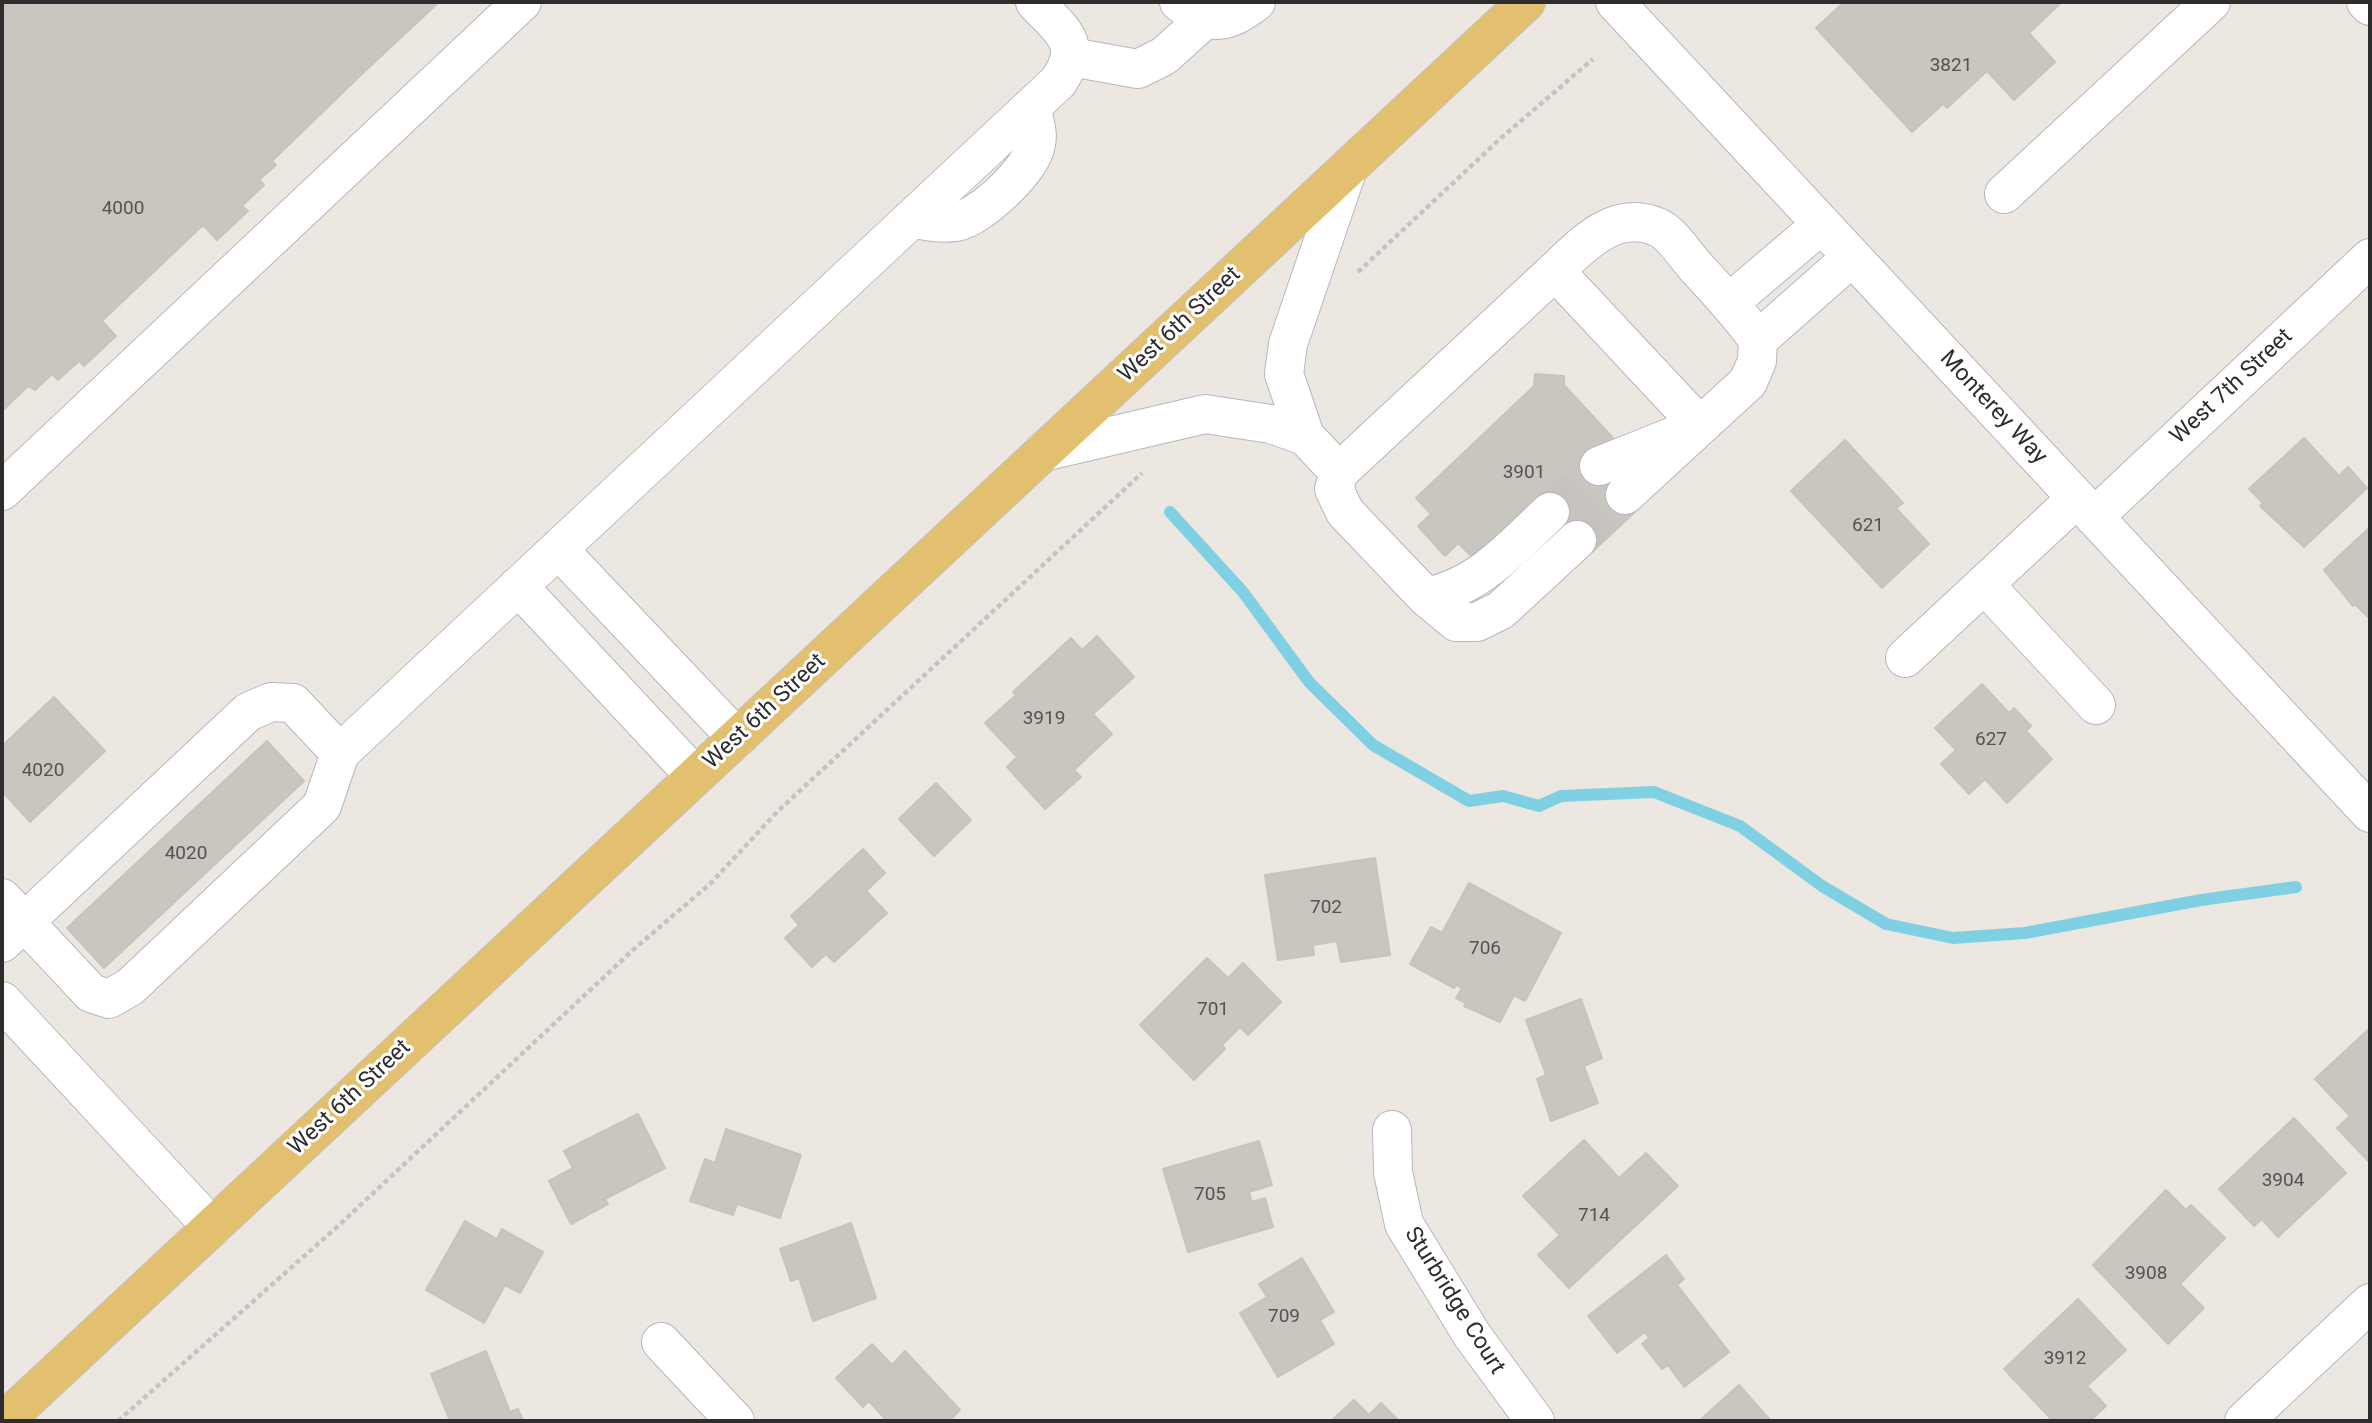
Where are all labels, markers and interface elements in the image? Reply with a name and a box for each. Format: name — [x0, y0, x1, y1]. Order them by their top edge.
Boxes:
house number: 3821 — [1930, 55, 1972, 77]
house number: 4000 — [102, 198, 144, 220]
street label: West 6th Street — [1113, 261, 1247, 389]
street label: West 7th Street — [2165, 323, 2299, 451]
street label: Monterey Way — [1933, 346, 2053, 470]
house number: 3901 — [1503, 462, 1545, 484]
house number: 621 — [1852, 515, 1884, 537]
street label: West 6th Street — [698, 648, 832, 776]
house number: 3919 — [1023, 708, 1065, 730]
house number: 627 — [1975, 729, 2007, 751]
house number: 4020 — [22, 760, 64, 782]
house number: 4020 — [165, 843, 207, 865]
house number: 702 — [1310, 897, 1342, 919]
house number: 706 — [1469, 938, 1501, 960]
house number: 701 — [1197, 999, 1229, 1021]
street label: West 6th Street — [283, 1034, 417, 1162]
house number: 3904 — [2262, 1170, 2304, 1192]
house number: 705 — [1194, 1184, 1226, 1206]
house number: 714 — [1578, 1205, 1610, 1227]
street label: Sturbridge Court — [1398, 1222, 1510, 1380]
house number: 3908 — [2125, 1263, 2167, 1285]
house number: 709 — [1268, 1306, 1300, 1328]
house number: 3912 — [2044, 1348, 2086, 1370]

